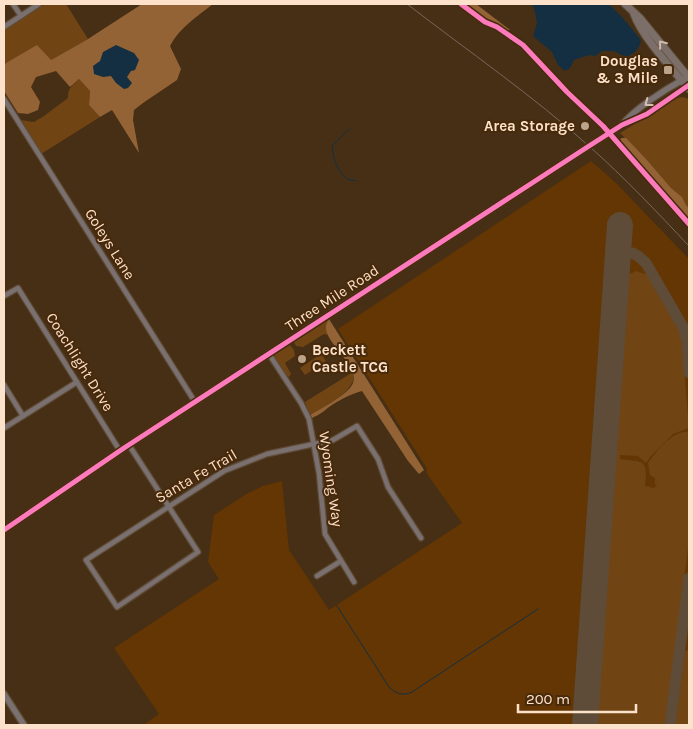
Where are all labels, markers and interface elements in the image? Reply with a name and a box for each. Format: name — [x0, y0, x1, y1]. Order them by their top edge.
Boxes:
one-way arrow — [660, 41, 668, 50]
place label: Douglas & 3 Mile — [596, 52, 658, 87]
marker: Douglas & 3 Mile — [662, 64, 674, 76]
one-way arrow — [645, 97, 654, 105]
place label: Area Storage — [484, 117, 575, 135]
marker: Area Storage — [579, 120, 591, 132]
street label: Goleys Lane — [81, 205, 139, 283]
street label: Three Mile Road — [282, 261, 382, 335]
street label: Coachlight Drive — [42, 309, 118, 415]
place label: Beckett Castle TCG — [312, 341, 388, 376]
marker: Beckett Castle TCG — [296, 353, 308, 365]
street label: Wyoming Way — [315, 430, 347, 528]
street label: Santa Fe Trail — [152, 445, 240, 507]
scale bar — [518, 682, 636, 714]
text: 200 m — [526, 690, 570, 708]

